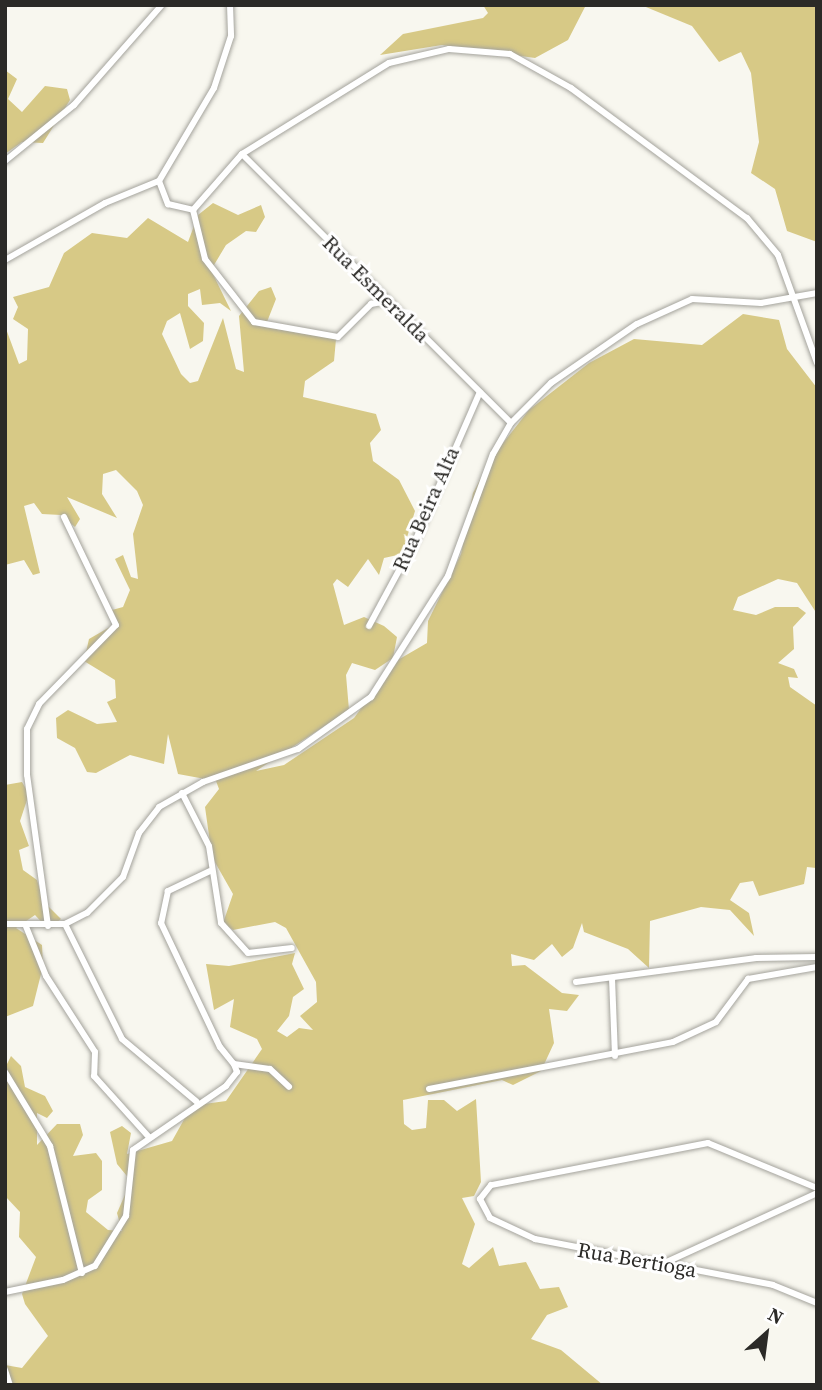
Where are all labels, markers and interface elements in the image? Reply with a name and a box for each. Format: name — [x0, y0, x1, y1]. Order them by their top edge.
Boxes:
street label: Rua Esmeralda — [317, 230, 435, 348]
street label: Rua Beira Alta — [387, 443, 465, 575]
street label: Rua Bertioga — [576, 1237, 698, 1283]
north arrow — [731, 1299, 801, 1369]
text: N — [764, 1301, 788, 1330]

